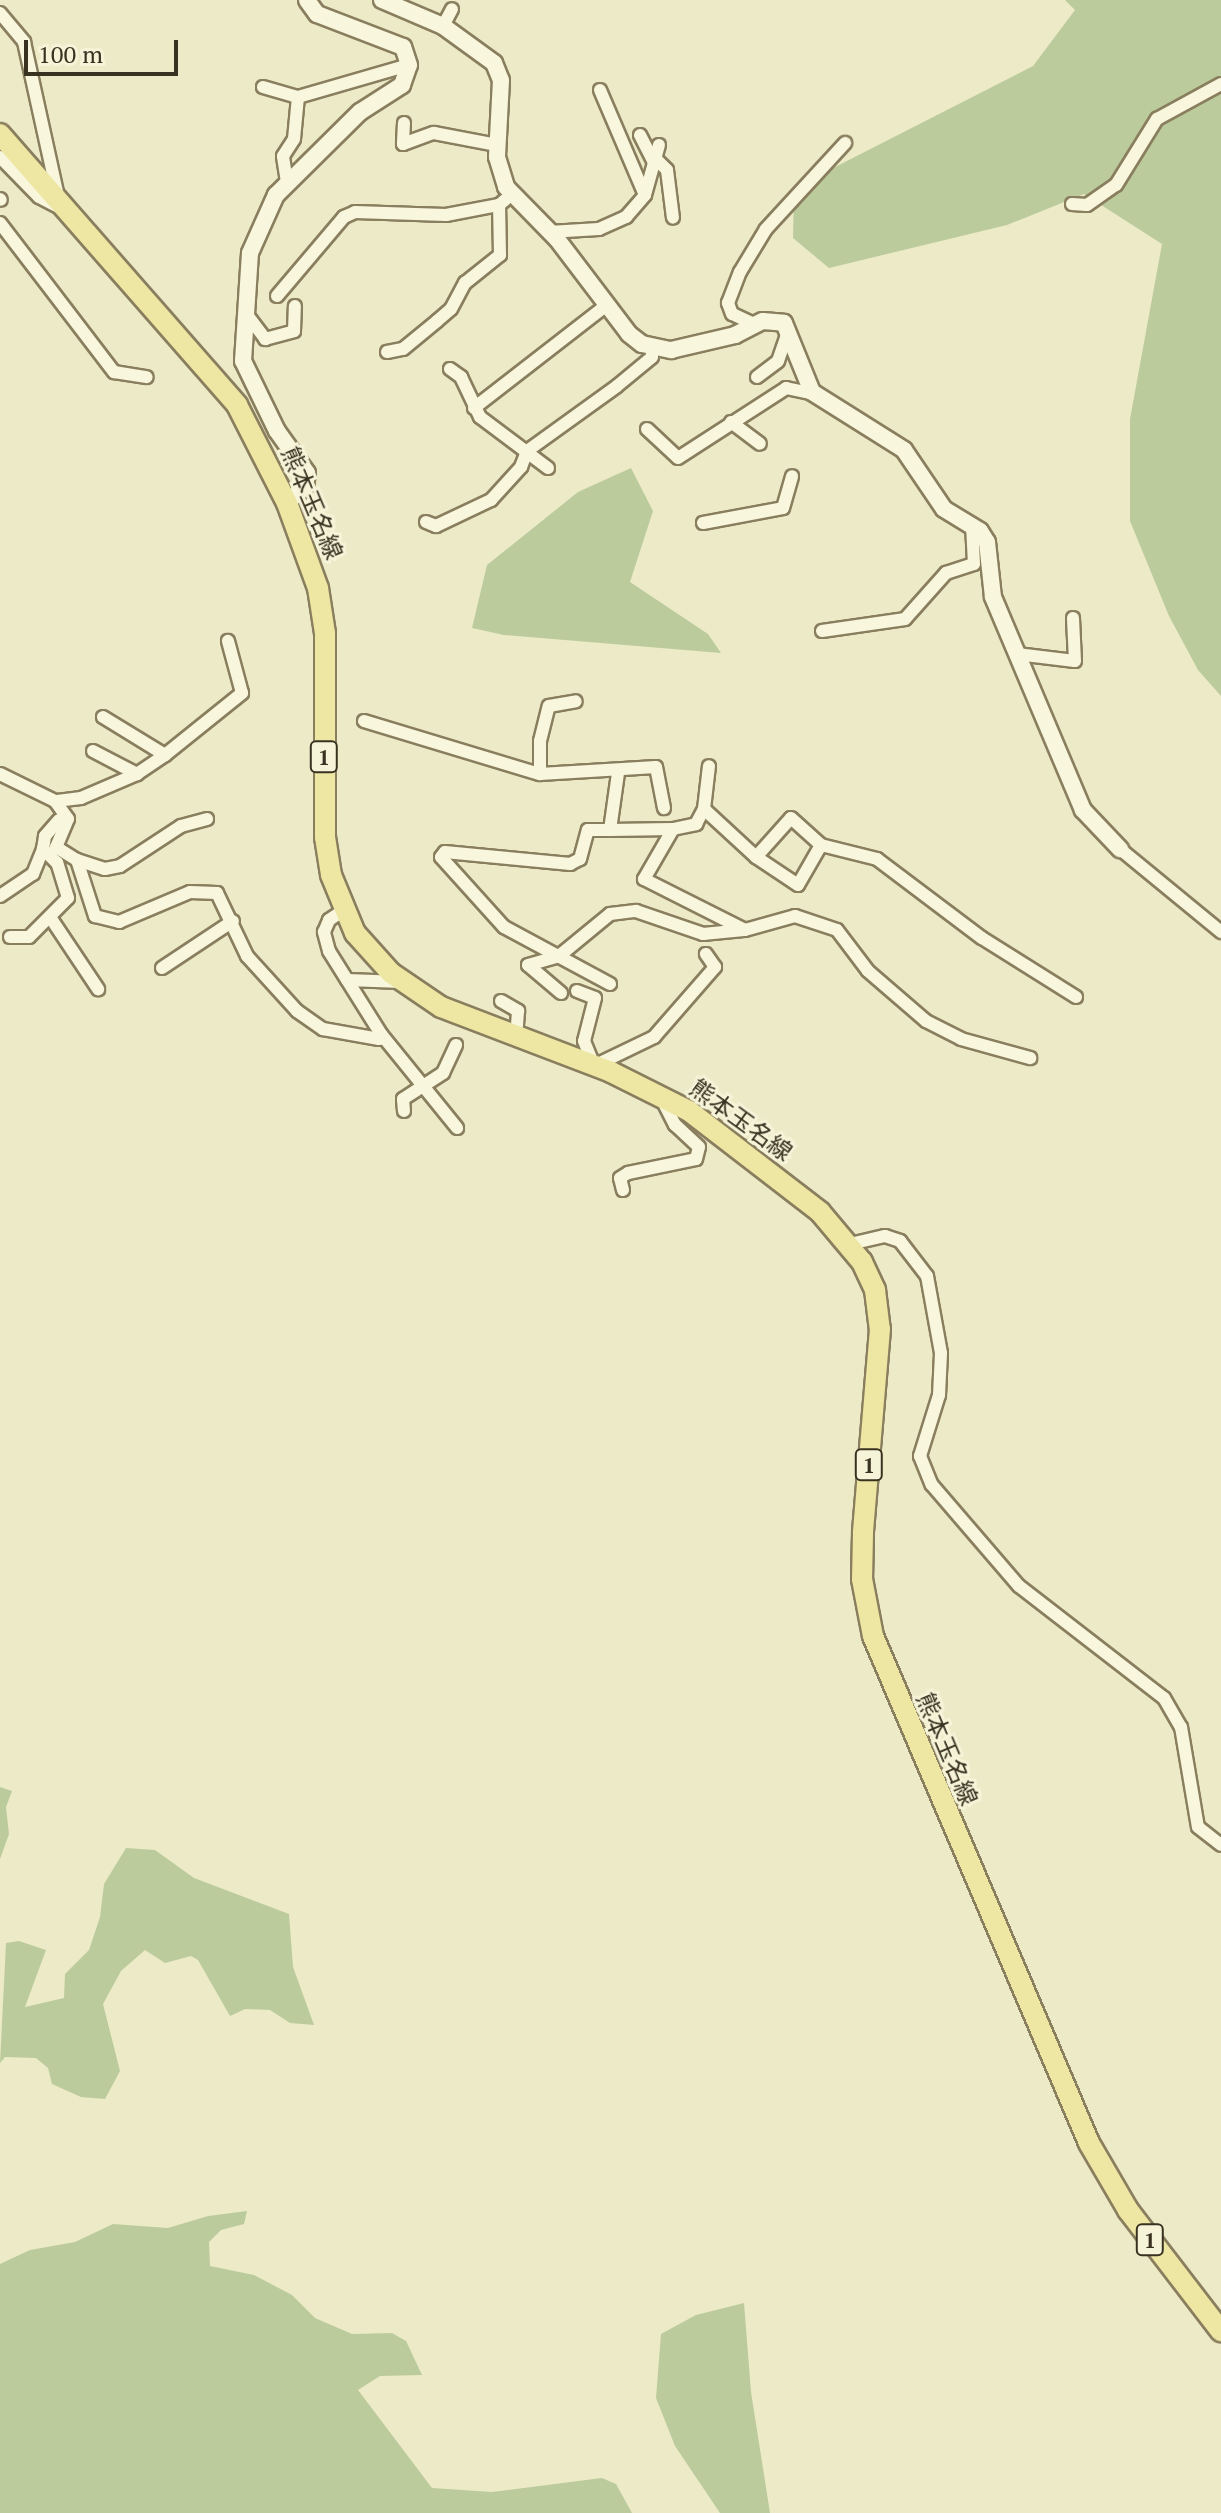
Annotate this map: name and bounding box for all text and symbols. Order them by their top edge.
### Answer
scale bar [28,24,182,74]
text: 100 m [38,38,103,70]
street label: 熊本玉名線 [275,442,349,564]
road number: 1 [308,739,340,775]
street label: 熊本玉名線 [684,1073,798,1167]
road number: 1 [853,1447,885,1483]
street label: 熊本玉名線 [910,1688,984,1810]
road number: 1 [1134,2222,1166,2258]

